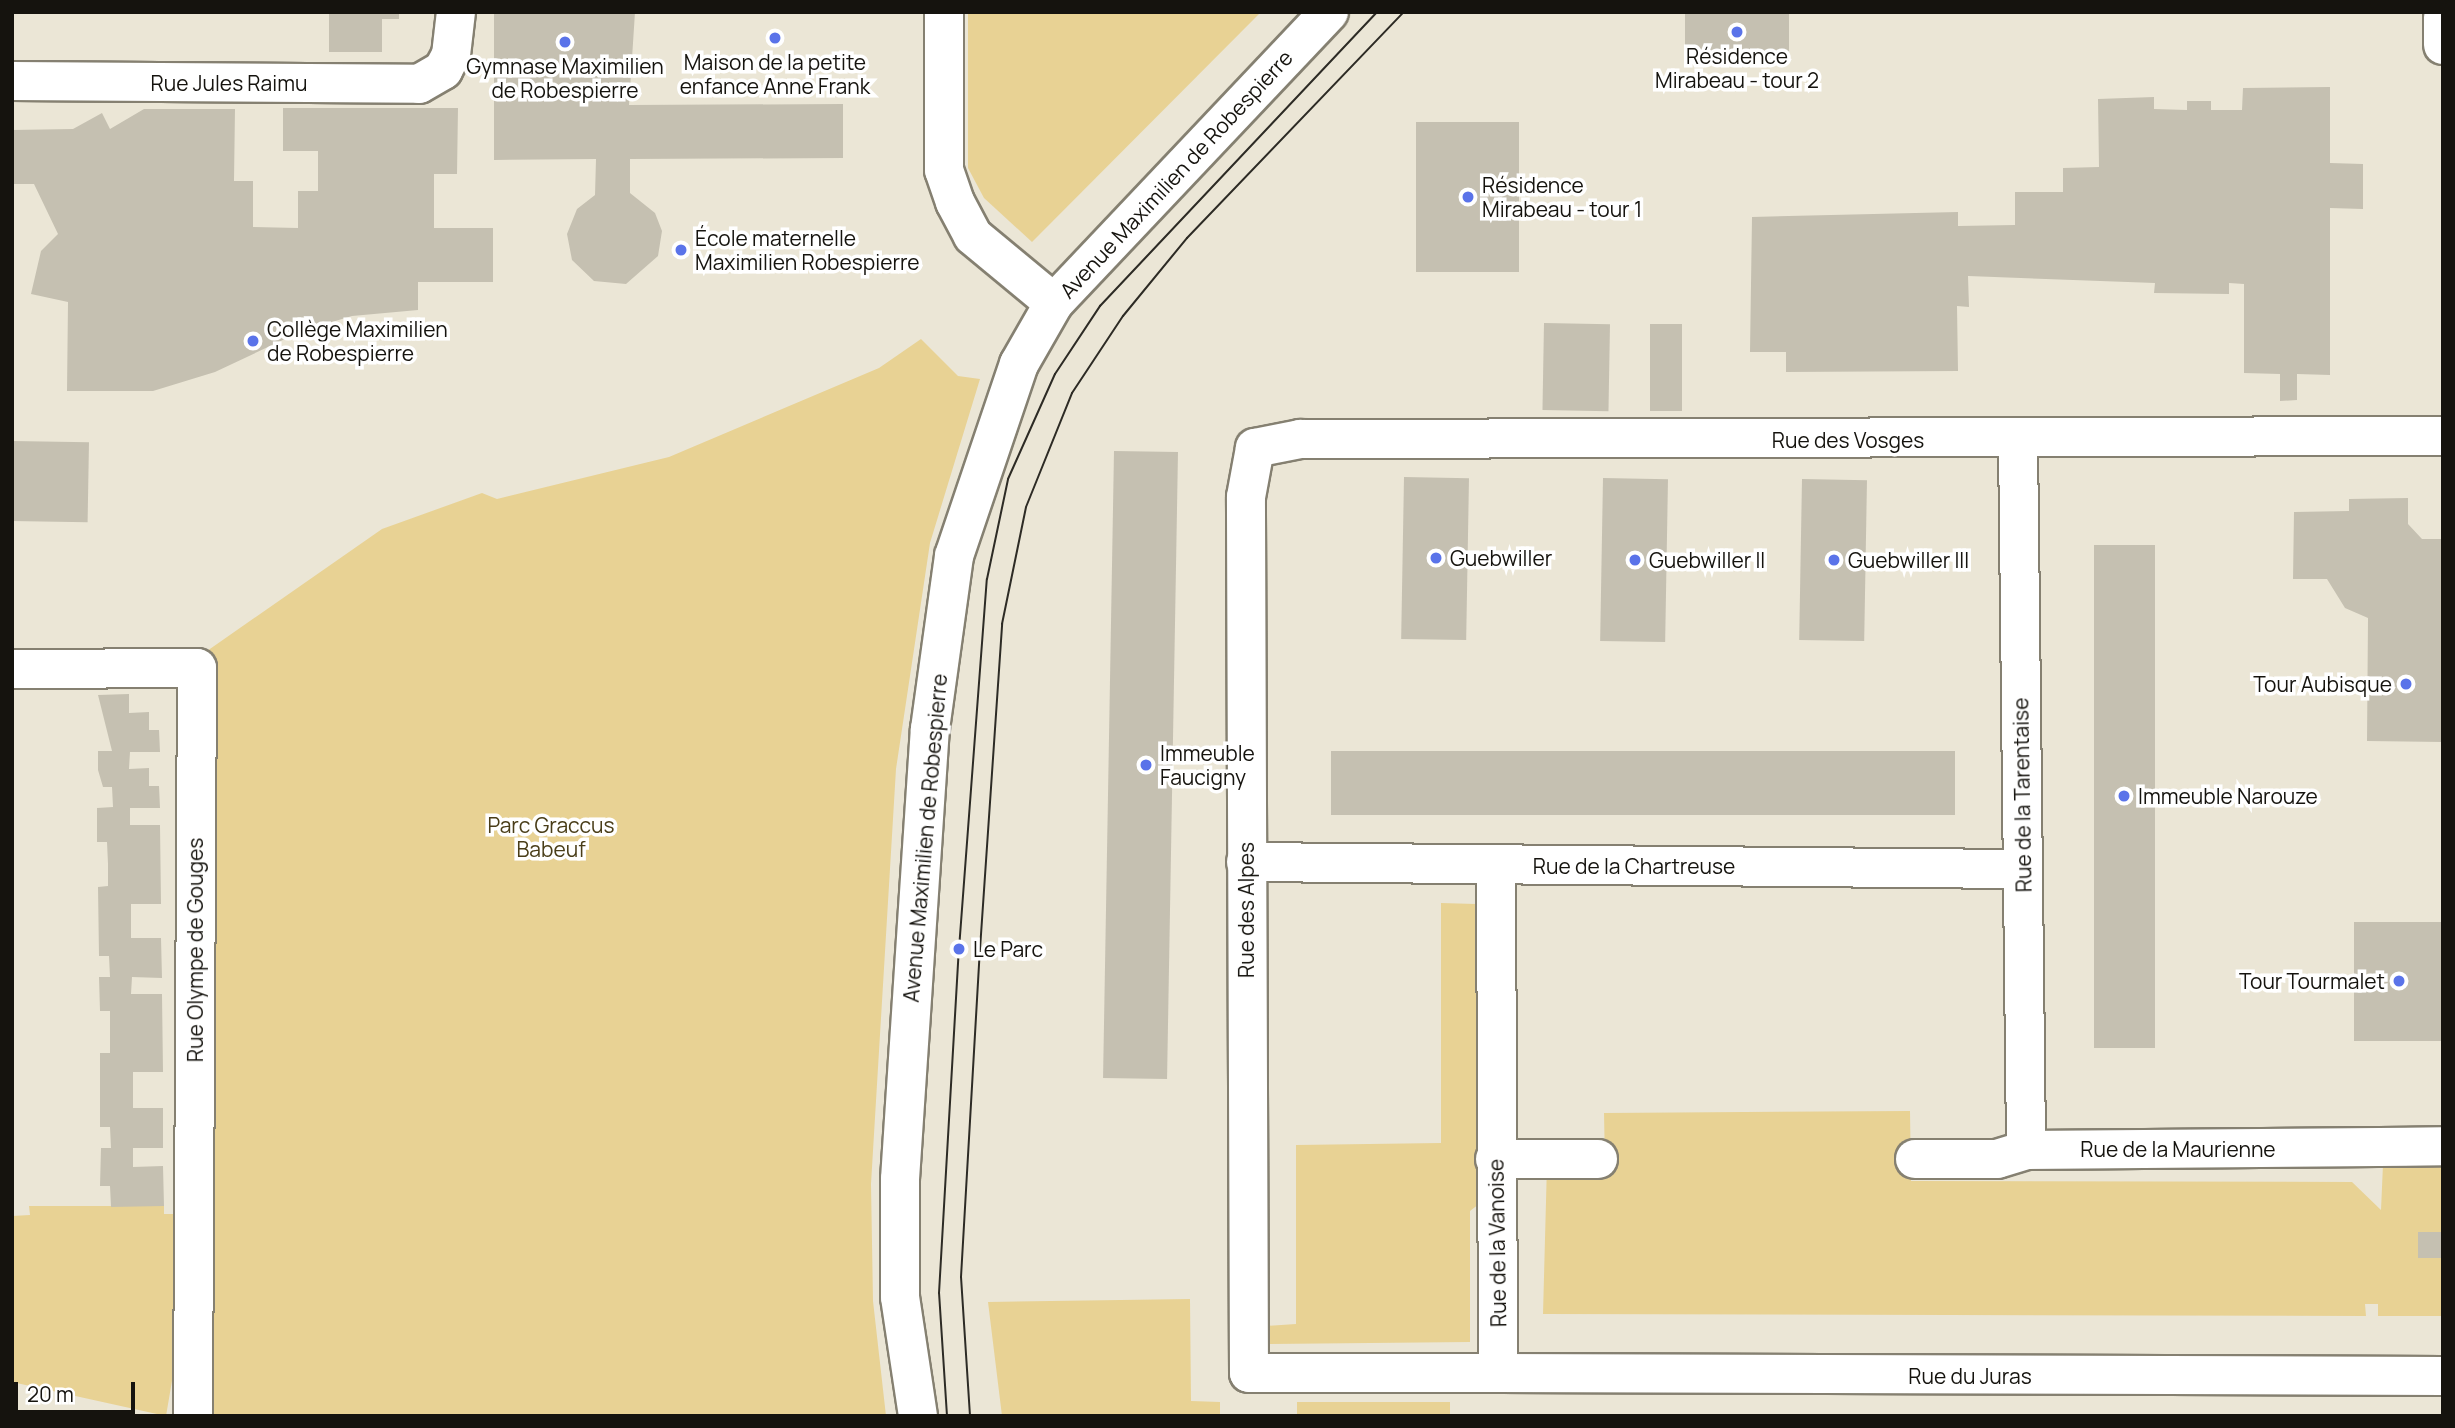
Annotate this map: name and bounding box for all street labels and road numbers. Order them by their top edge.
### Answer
street label: Avenue Maximilien de Robespierre [1054,45,1298,303]
street label: Rue Jules Raimu [151,70,307,96]
street label: Rue des Vosges [1772,427,1924,453]
street label: Avenue Maximilien de Robespierre [898,673,952,1003]
street label: Rue de la Tarentaise [2008,697,2036,893]
street label: Rue Olympe de Gouges [182,838,208,1062]
street label: Rue des Alpes [1233,842,1259,978]
street label: Rue de la Chartreuse [1533,853,1735,879]
street label: Rue de la Maurienne [2080,1136,2276,1162]
street label: Rue de la Vanoise [1483,1159,1511,1327]
street label: Rue du Juras [1908,1363,2032,1389]

